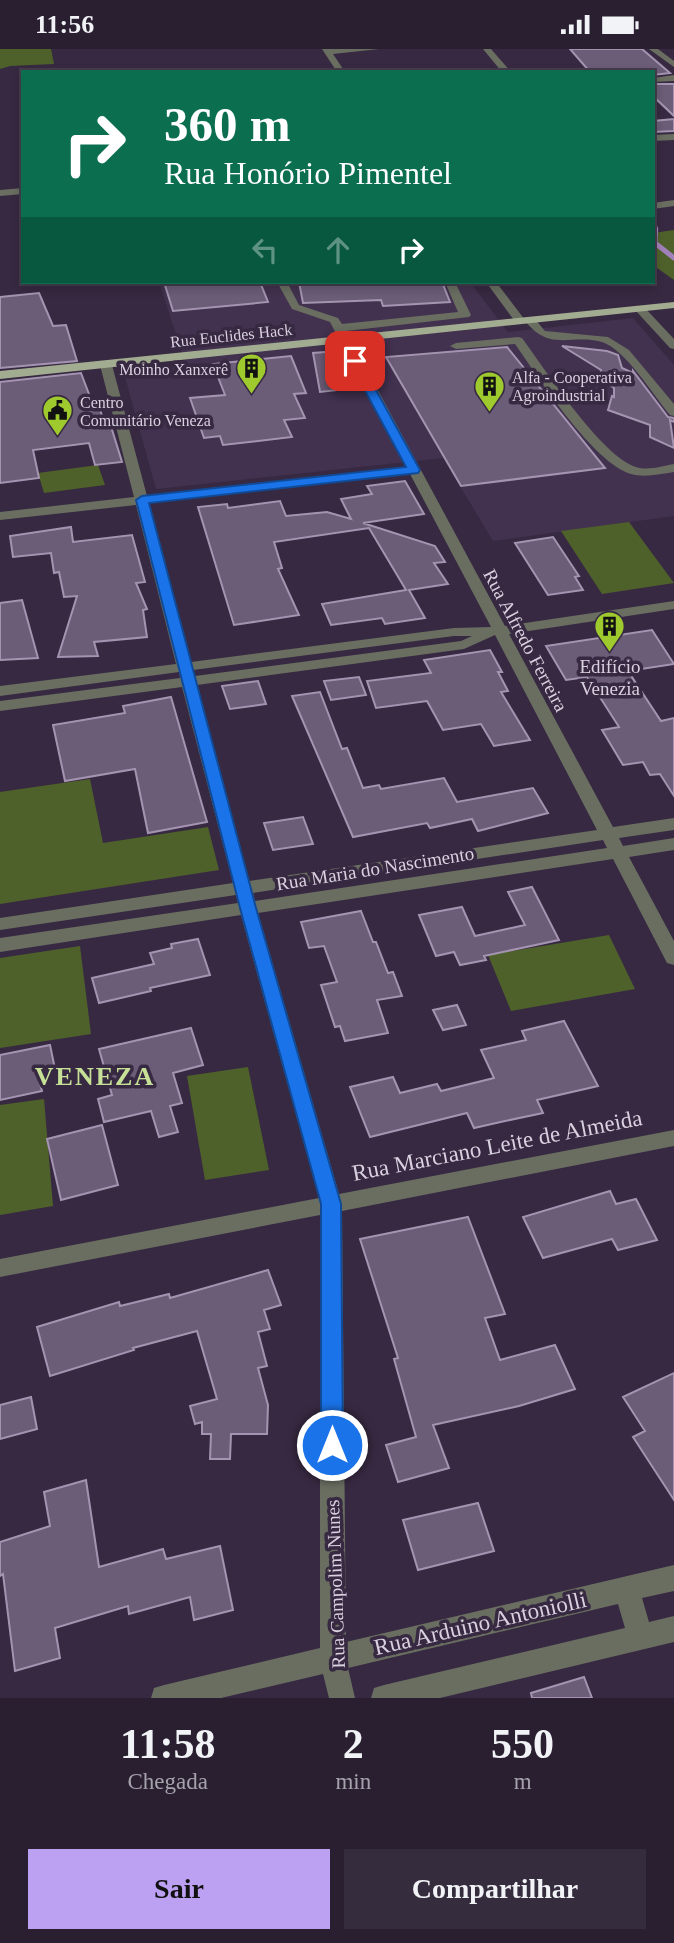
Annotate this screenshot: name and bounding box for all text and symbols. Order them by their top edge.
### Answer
text: 11:56 [35,10,94,39]
text: 360 m [164,97,291,152]
icon: right [49,98,140,189]
text: Rua Honório Pimentel [164,155,452,191]
icon: left [246,231,284,269]
icon: ahead [319,231,357,269]
icon: right [392,231,430,269]
street label: Rua Euclides Hack [169,321,293,350]
pin [325,331,385,391]
icon: arrive [336,342,374,380]
building icon: Moinho Xanxerê [234,352,268,396]
place label: Moinho Xanxerê [119,361,228,378]
building icon: Alfa - Cooperativa Agroindustrial [472,369,506,413]
place label: Alfa - Cooperativa Agroindustrial [512,369,632,405]
public building icon: Centro Comunitário Veneza [40,394,74,438]
place label: Centro Comunitário Veneza [80,394,211,429]
street label: Rua Alfredo Ferreira [479,565,572,716]
building icon: Edifício Venezia [593,610,627,654]
place label: Edifício Venezia [579,656,641,699]
street label: Rua Maria do Nascimento [275,842,475,895]
district label: VENEZA [35,1062,155,1091]
street label: Rua Marciano Leite de Almeida [350,1105,644,1186]
position arrow [295,1408,369,1482]
street label: Rua Campolim Nunes [322,1499,349,1669]
street label: Rua Arduino Antoniolli [371,1587,589,1660]
text: 11:58 [120,1721,216,1767]
text: 2 [343,1721,364,1767]
text: 550 [491,1721,554,1767]
text: Chegada [127,1769,208,1794]
text: min [335,1769,371,1794]
text: m [514,1769,532,1794]
button: Sair [28,1849,330,1929]
button: Compartilhar [344,1849,646,1929]

